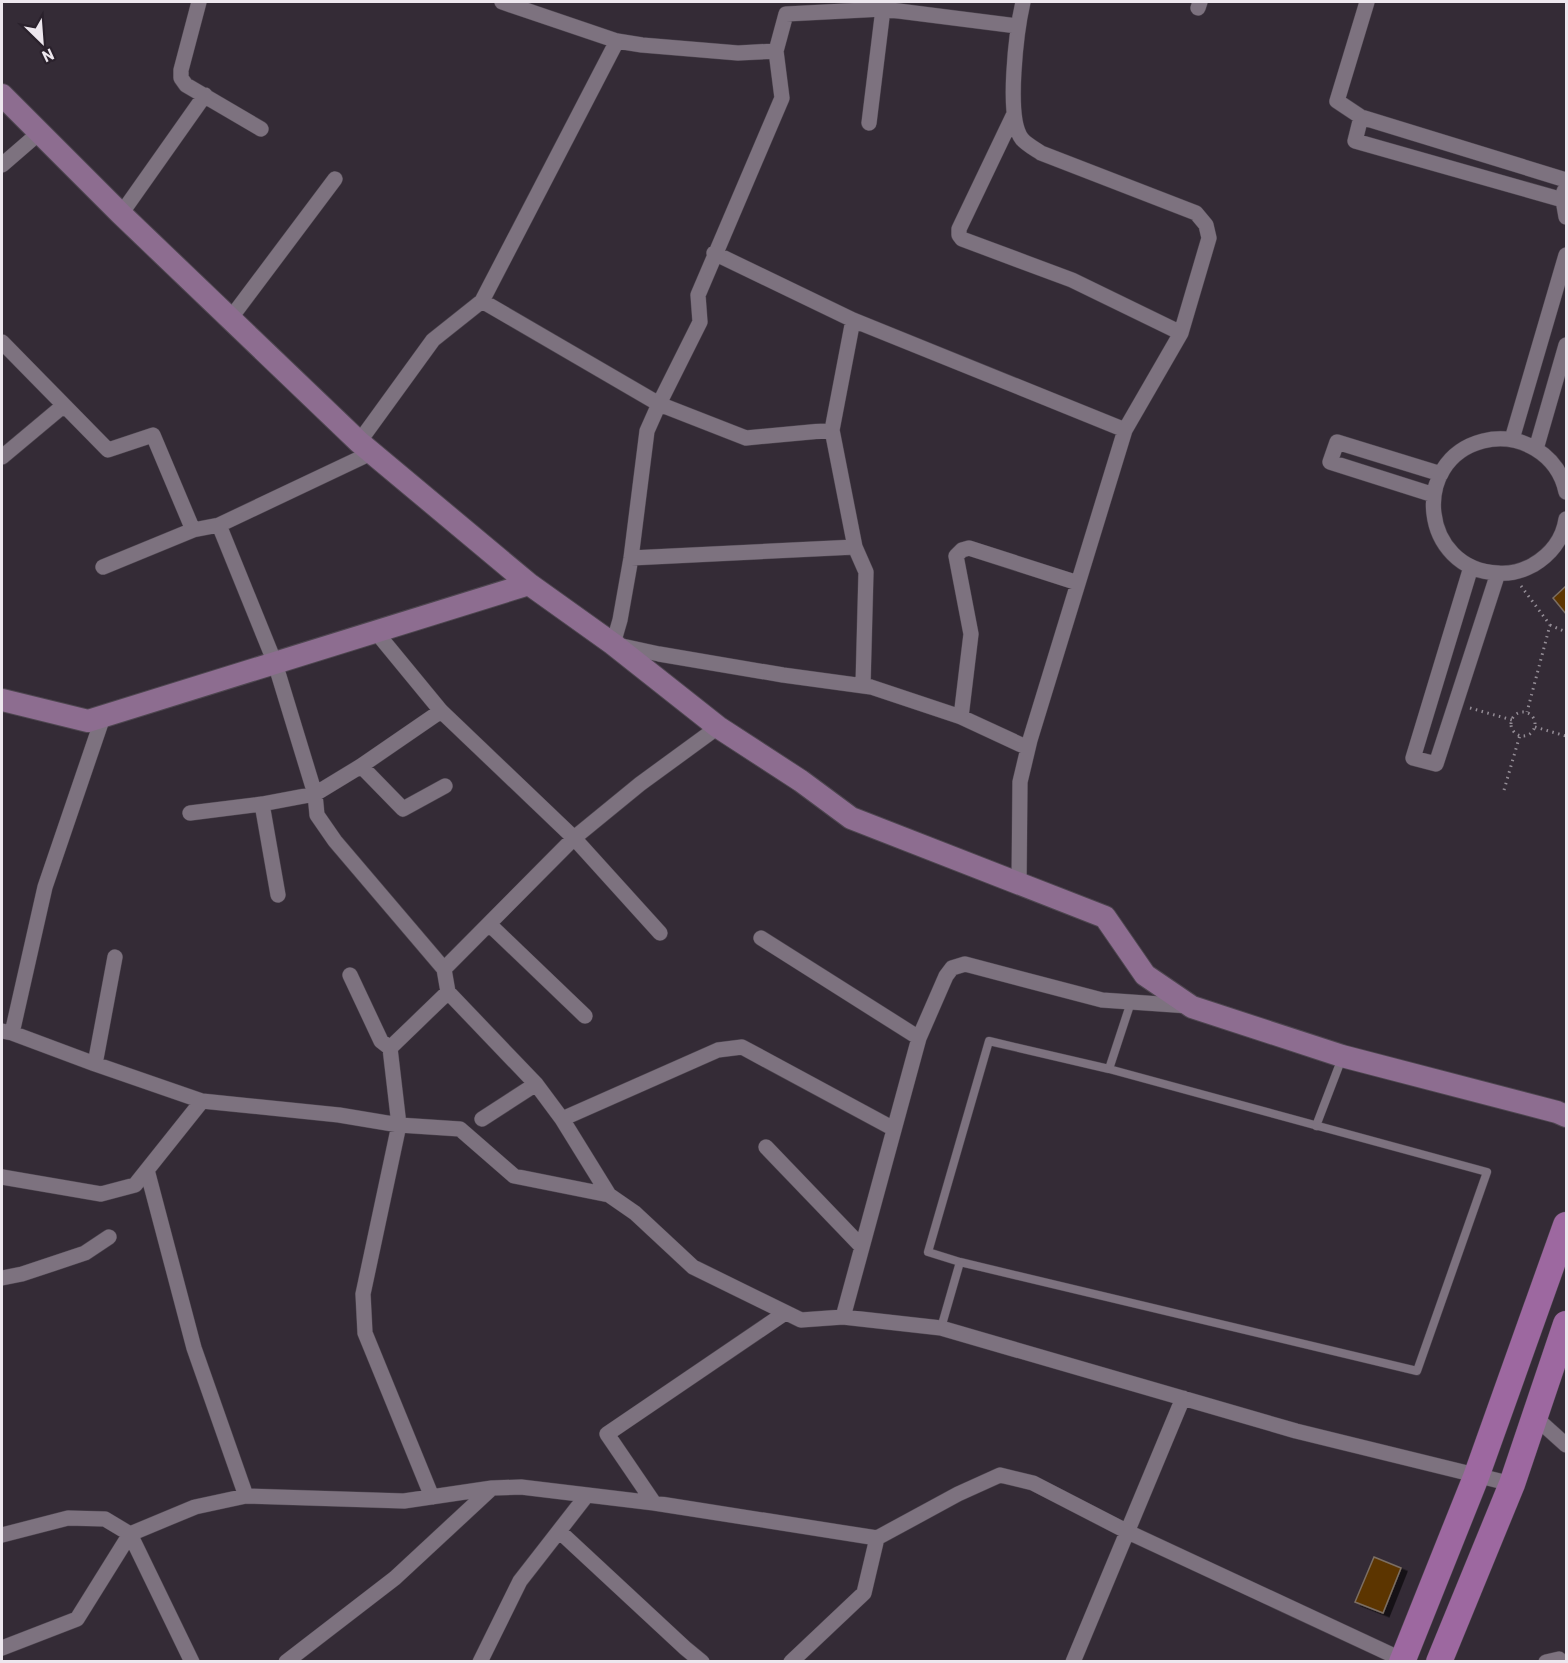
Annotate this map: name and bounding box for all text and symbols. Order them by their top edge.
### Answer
north arrow [12,12,72,72]
text: N [40,45,57,67]

